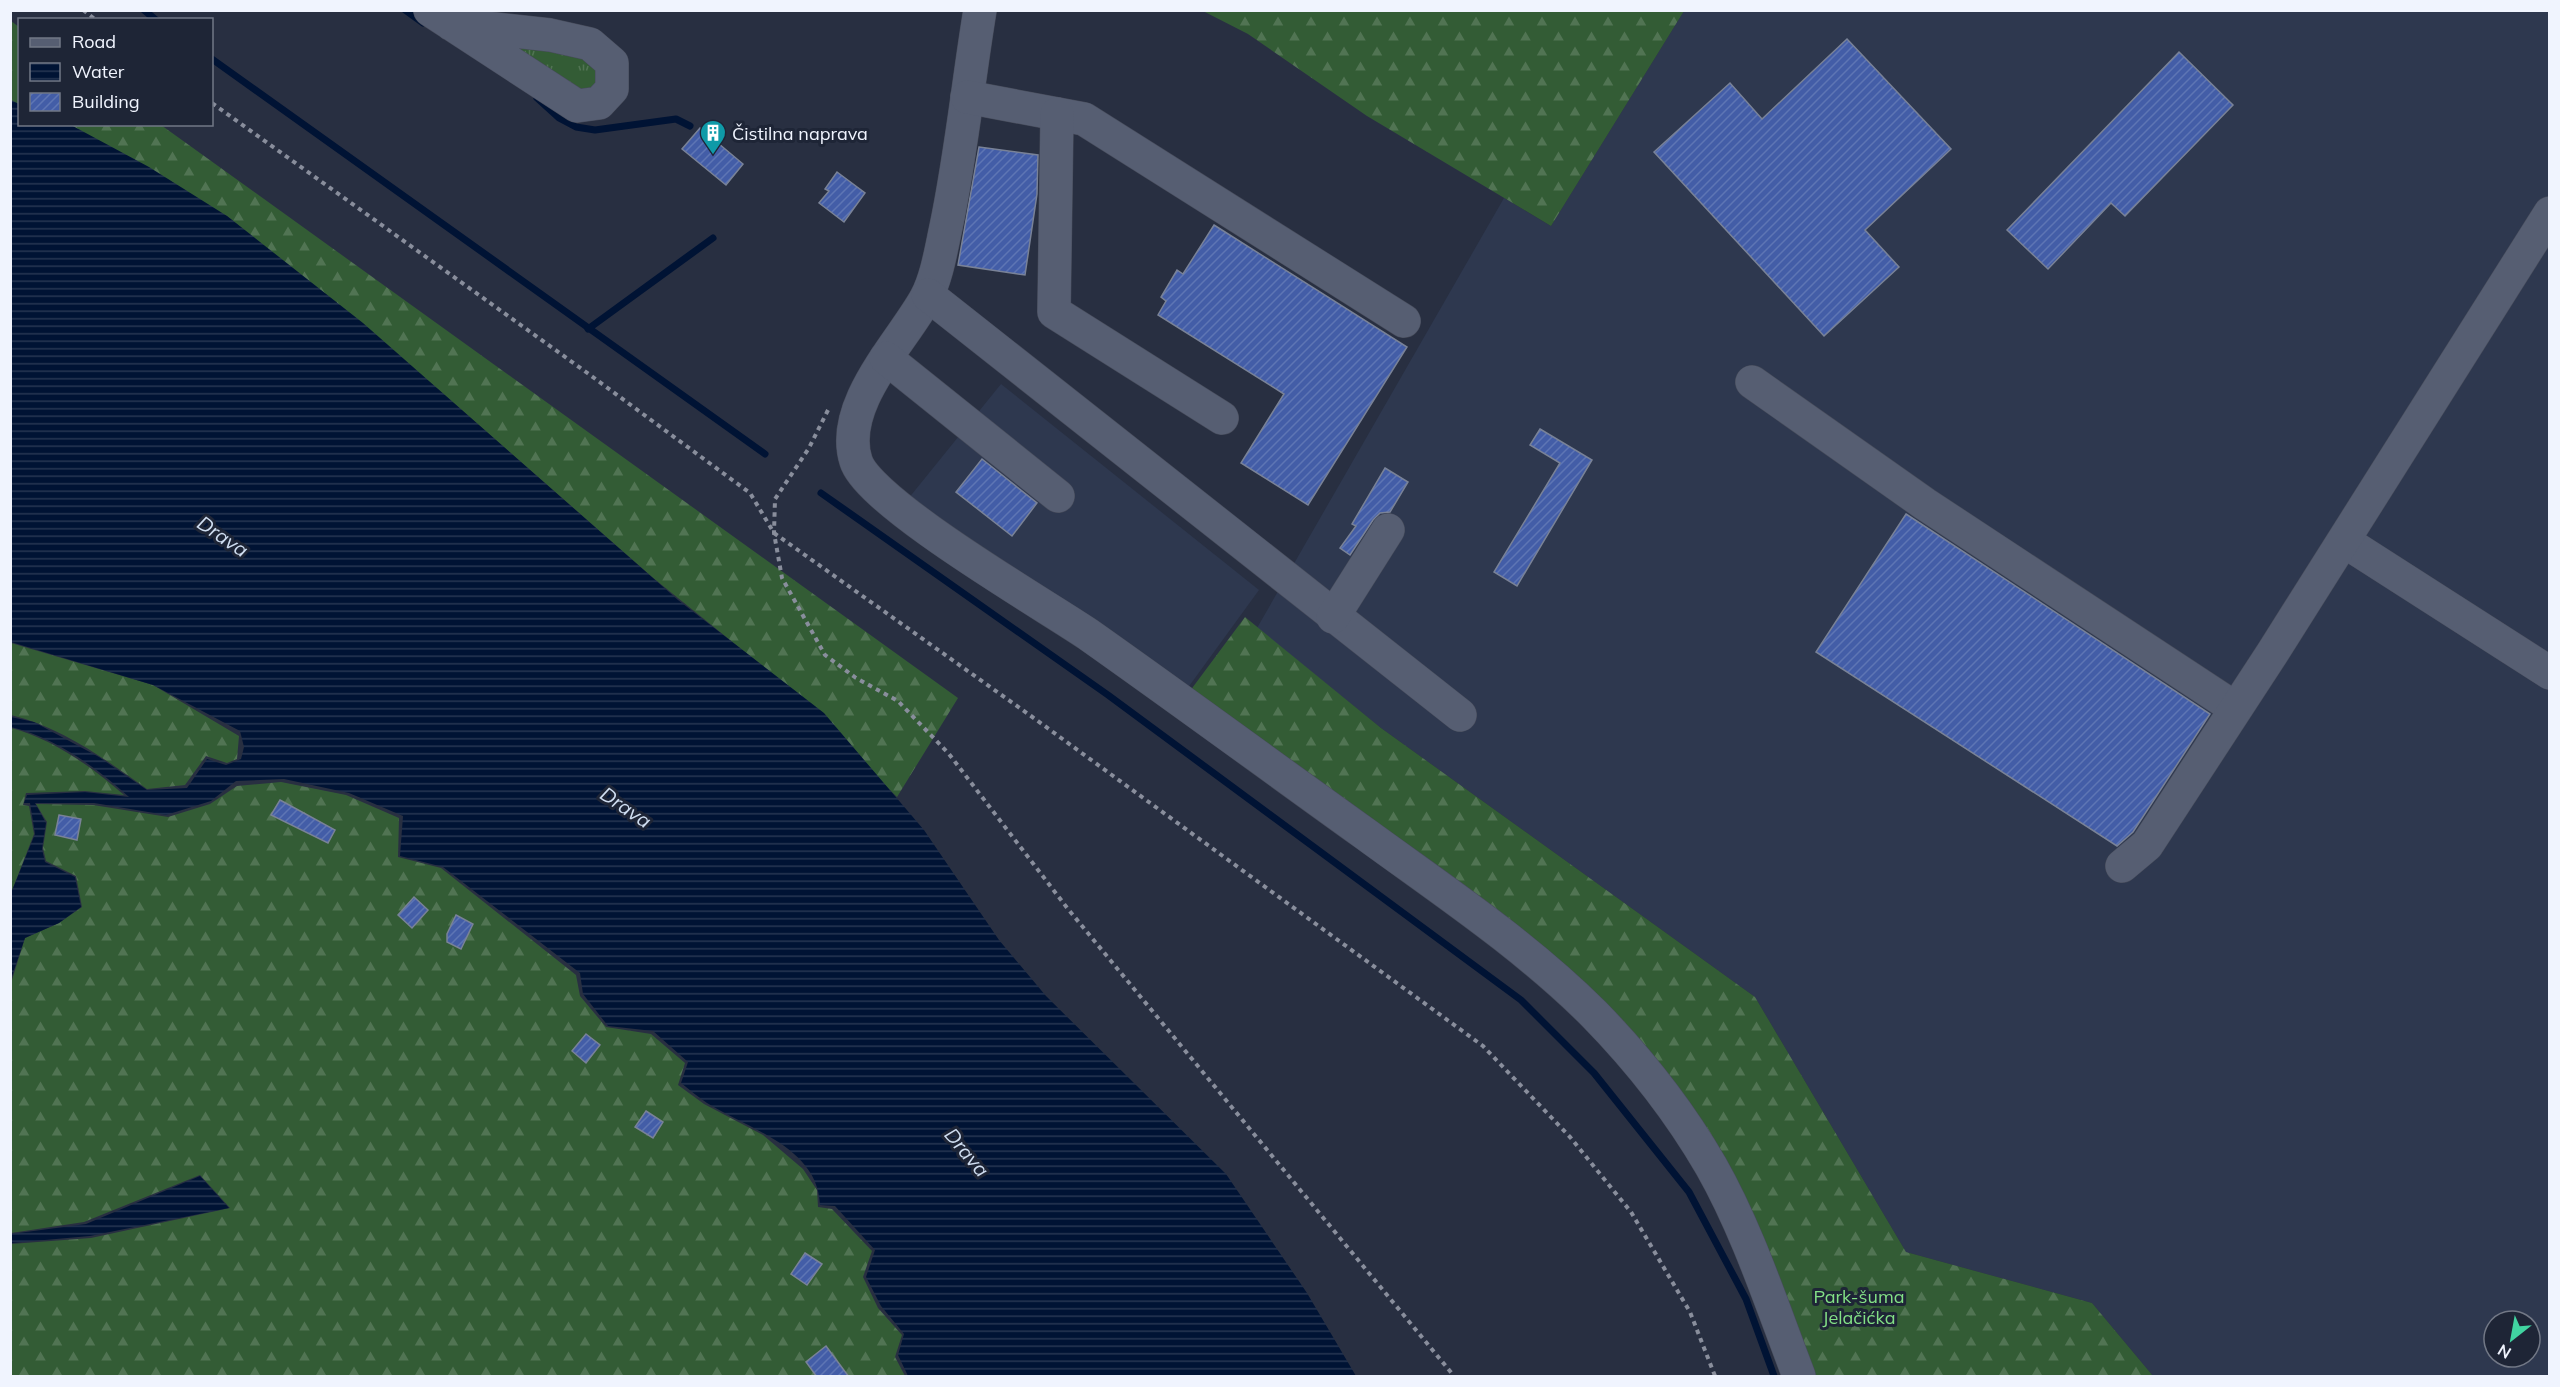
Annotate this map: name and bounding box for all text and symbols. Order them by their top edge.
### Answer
legend [18,18,213,126]
text: Road [72,30,116,53]
text: Water [72,60,125,83]
text: Building [72,90,140,113]
building icon: Čistilna naprava [698,118,728,156]
place label: Čistilna naprava [732,122,868,145]
water label: Drava [193,510,253,562]
water label: Drava [596,781,656,833]
water label: Drava [939,1122,995,1182]
park label: Park-šuma Jelačićka [1813,1285,1905,1329]
north arrow [2482,1309,2542,1369]
text: N [2494,1340,2515,1364]

